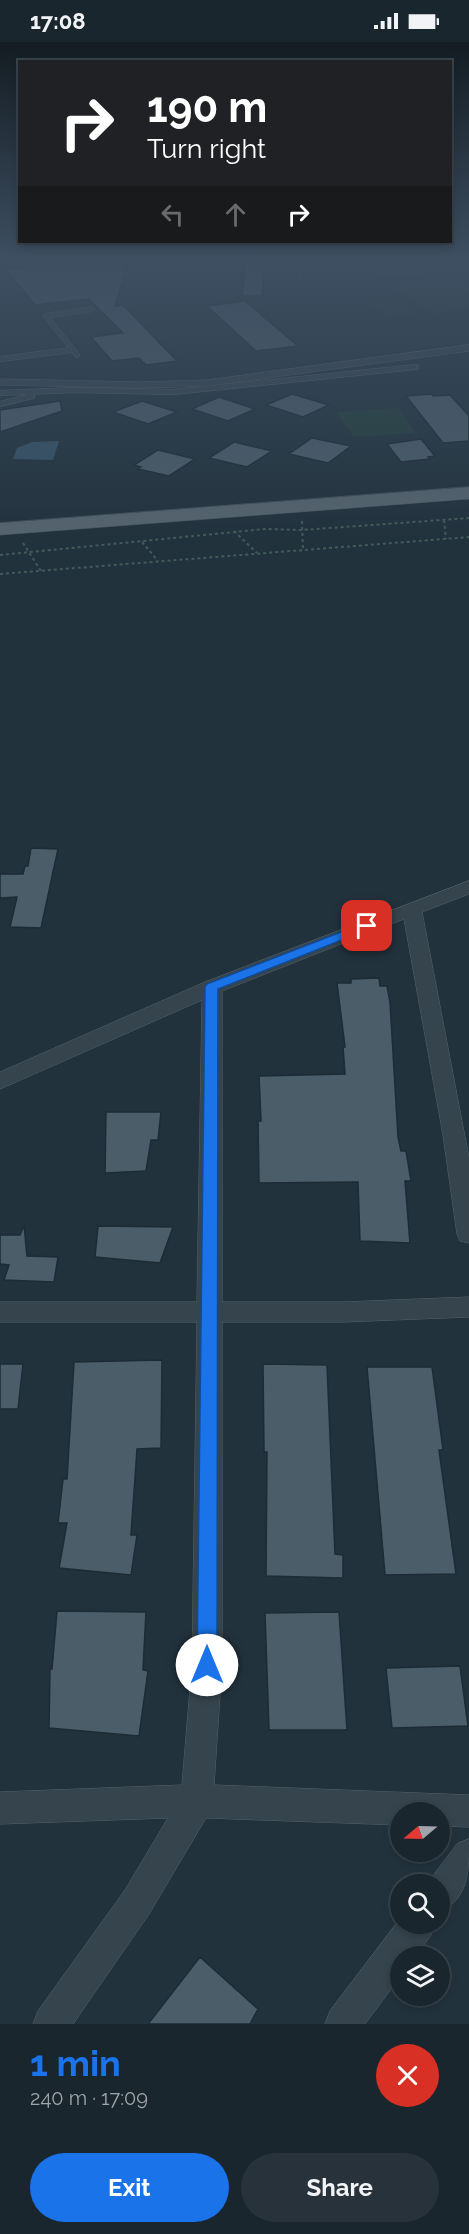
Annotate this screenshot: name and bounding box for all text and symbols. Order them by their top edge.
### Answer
text: 17:08 [30,8,85,34]
text: 190 m [147,83,267,132]
icon: right [48,84,126,162]
text: Turn right [147,133,266,164]
icon: left [156,198,189,231]
icon: ahead [219,198,252,231]
icon: right [282,198,315,231]
pin [341,900,392,951]
icon: arrive [350,909,383,942]
position arrow [175,1633,239,1697]
north arrow [390,1802,450,1862]
map controls [390,1802,450,2006]
button: search [390,1874,450,1934]
button: layers [390,1946,450,2006]
text: 1 min [30,2042,121,2084]
button: close [376,2044,439,2107]
text: 240 m · 17:09 [30,2086,148,2110]
button: Exit [30,2153,229,2222]
button: Share [241,2153,439,2222]

